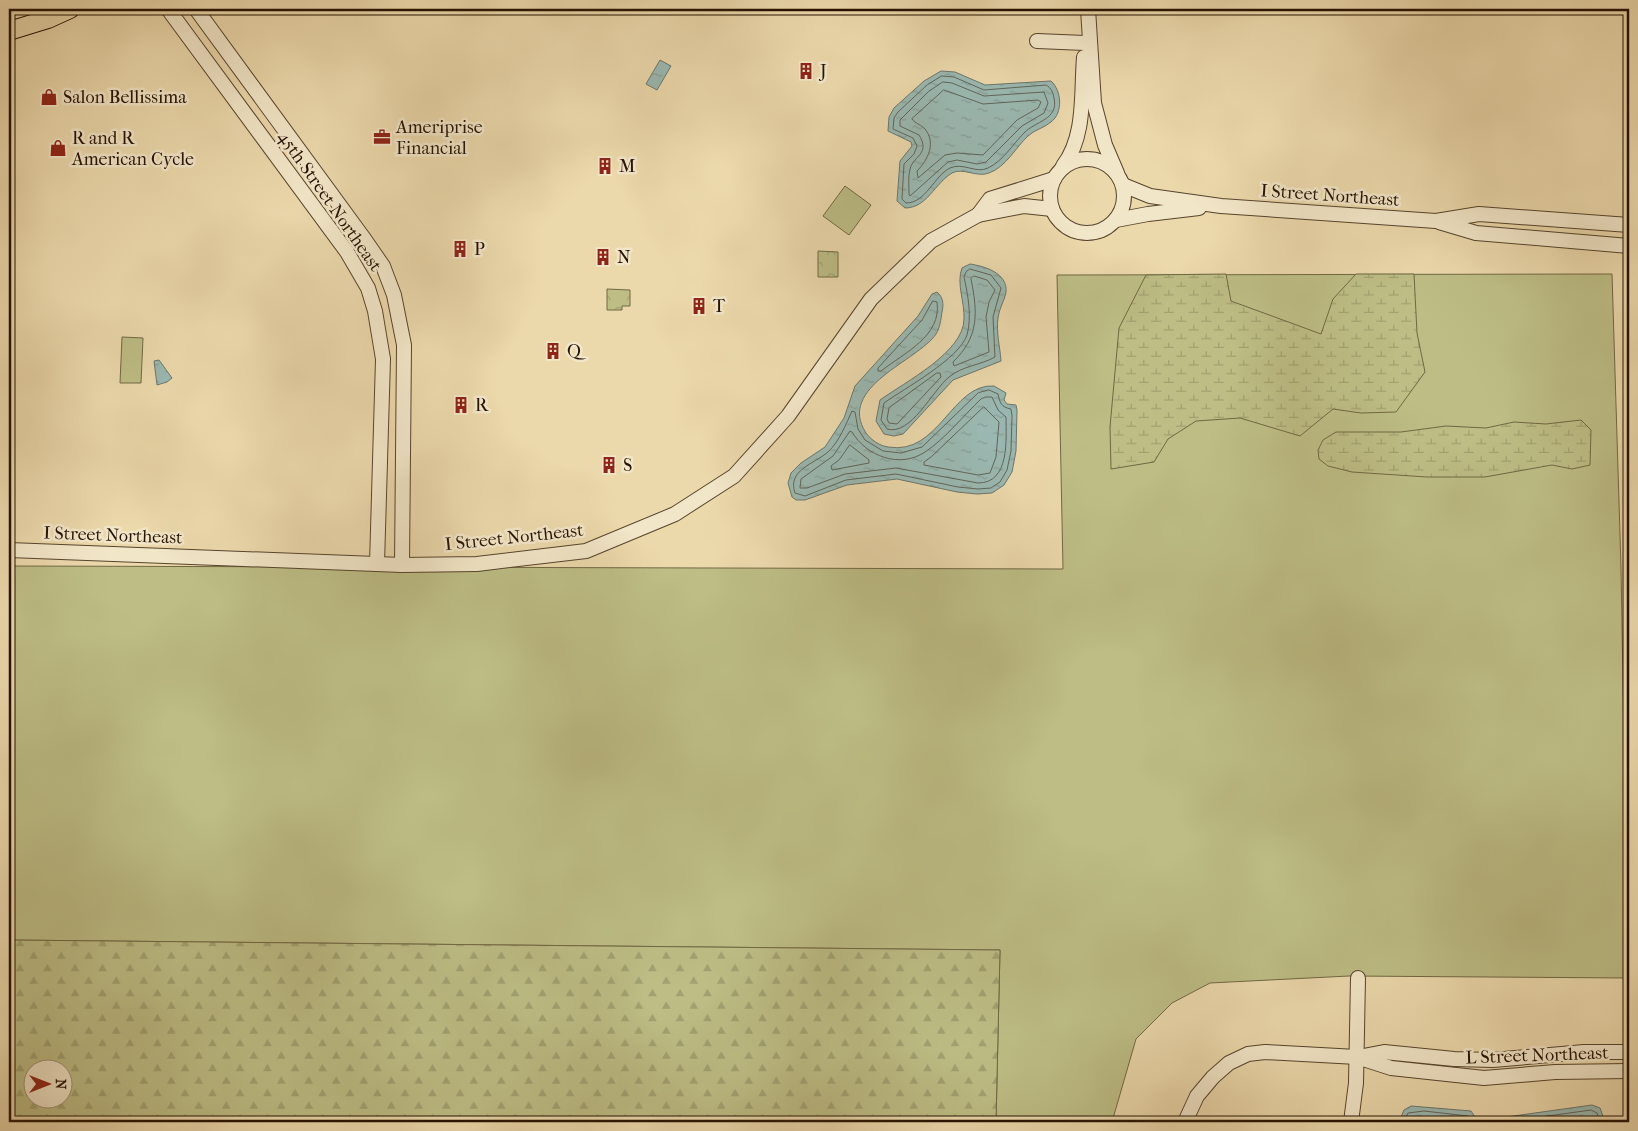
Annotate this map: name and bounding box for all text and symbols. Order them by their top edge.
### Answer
building icon: J [796,61,816,81]
place label: J [818,61,827,82]
shop icon: Salon Bellissima [39,87,59,107]
place label: Salon Bellissima [63,87,187,108]
place label: Ameriprise Financial [395,117,483,159]
street label: 45th Street Northeast [273,127,386,276]
office icon: Ameriprise Financial [372,127,392,147]
place label: R and R American Cycle [71,128,194,170]
shop icon: R and R American Cycle [48,138,68,158]
building icon: M [595,156,615,176]
place label: M [619,156,635,177]
street label: I Street Northeast [1260,180,1401,211]
building icon: P [450,239,470,259]
place label: P [474,239,485,260]
building icon: N [593,247,613,267]
place label: N [617,247,631,268]
building icon: T [689,296,709,316]
place label: T [713,296,726,317]
building icon: Q [543,341,563,361]
place label: Q [567,341,587,362]
building icon: R [451,395,471,415]
place label: R [475,395,489,416]
building icon: S [599,455,619,475]
place label: S [623,455,632,476]
street label: I Street Northeast [444,520,585,555]
street label: I Street Northeast [43,523,183,548]
street label: L Street Northeast [1465,1042,1609,1068]
north arrow [22,1058,72,1108]
text: N [52,1079,69,1090]

